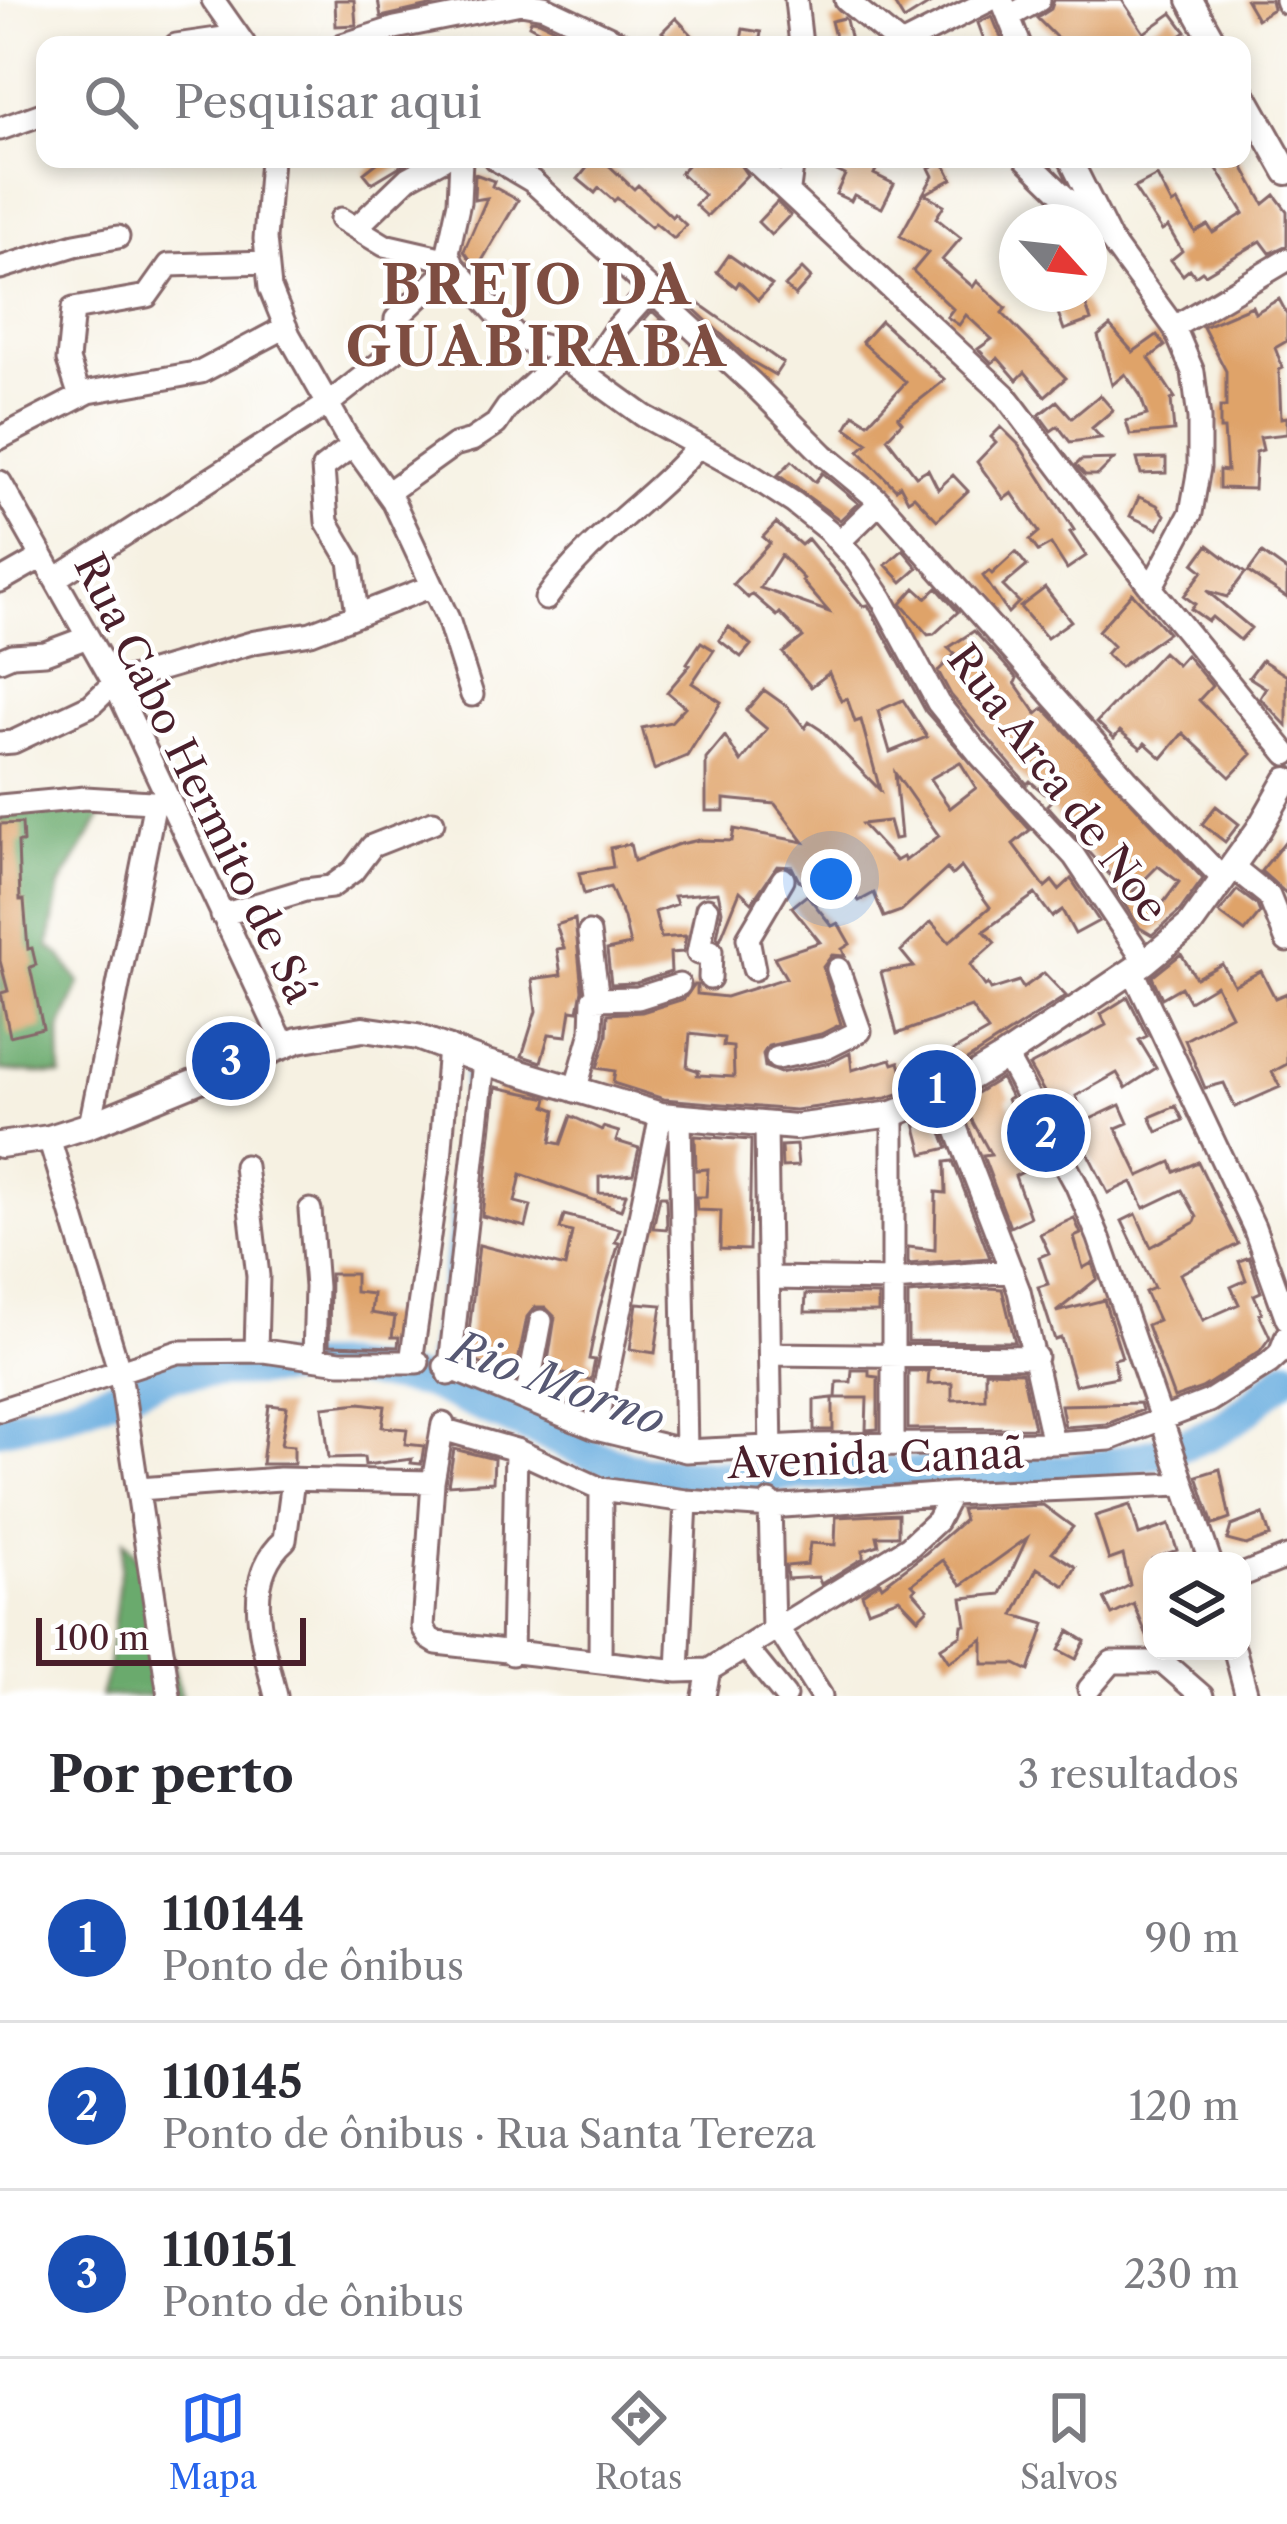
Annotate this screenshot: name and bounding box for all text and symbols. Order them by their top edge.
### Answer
search box [36,36,1251,168]
icon: search [78,69,144,135]
text: Pesquisar aqui [174,74,482,130]
north arrow [999,204,1107,312]
district label: BREJO DA GUABIRABA [346,252,728,380]
street label: Rua Cabo Hermito de Sá [63,545,327,1012]
street label: Rua Arca de Noe [937,634,1179,932]
your location [801,849,861,909]
pin: 3 [192,1016,270,1106]
pin: 1 [898,1044,976,1134]
pin: 2 [1007,1088,1085,1178]
water label: Rio Morno [440,1317,673,1448]
street label: Avenida Canaã [726,1427,1026,1489]
map controls [1143,1552,1251,1660]
button: layers [1143,1552,1251,1660]
scale bar [36,1612,306,1665]
text: 100 m [54,1618,149,1659]
text: Por perto [48,1743,294,1805]
text: 3 resultados [1018,1750,1239,1798]
text: 110144 [162,1886,304,1942]
text: 1 [78,1914,96,1962]
text: 90 m [1145,1914,1239,1962]
text: Ponto de ônibus [162,1942,464,1990]
text: 110145 [162,2054,303,2110]
text: 2 [75,2082,99,2130]
text: 120 m [1129,2082,1239,2130]
text: Ponto de ônibus · Rua Santa Tereza [162,2110,816,2158]
text: 110151 [162,2222,296,2278]
text: 3 [76,2250,98,2298]
text: 230 m [1124,2250,1239,2298]
text: Ponto de ônibus [162,2278,464,2326]
tab: Mapa [169,2385,257,2498]
tab: Rotas [595,2385,682,2498]
tab: Salvos [1020,2385,1118,2498]

